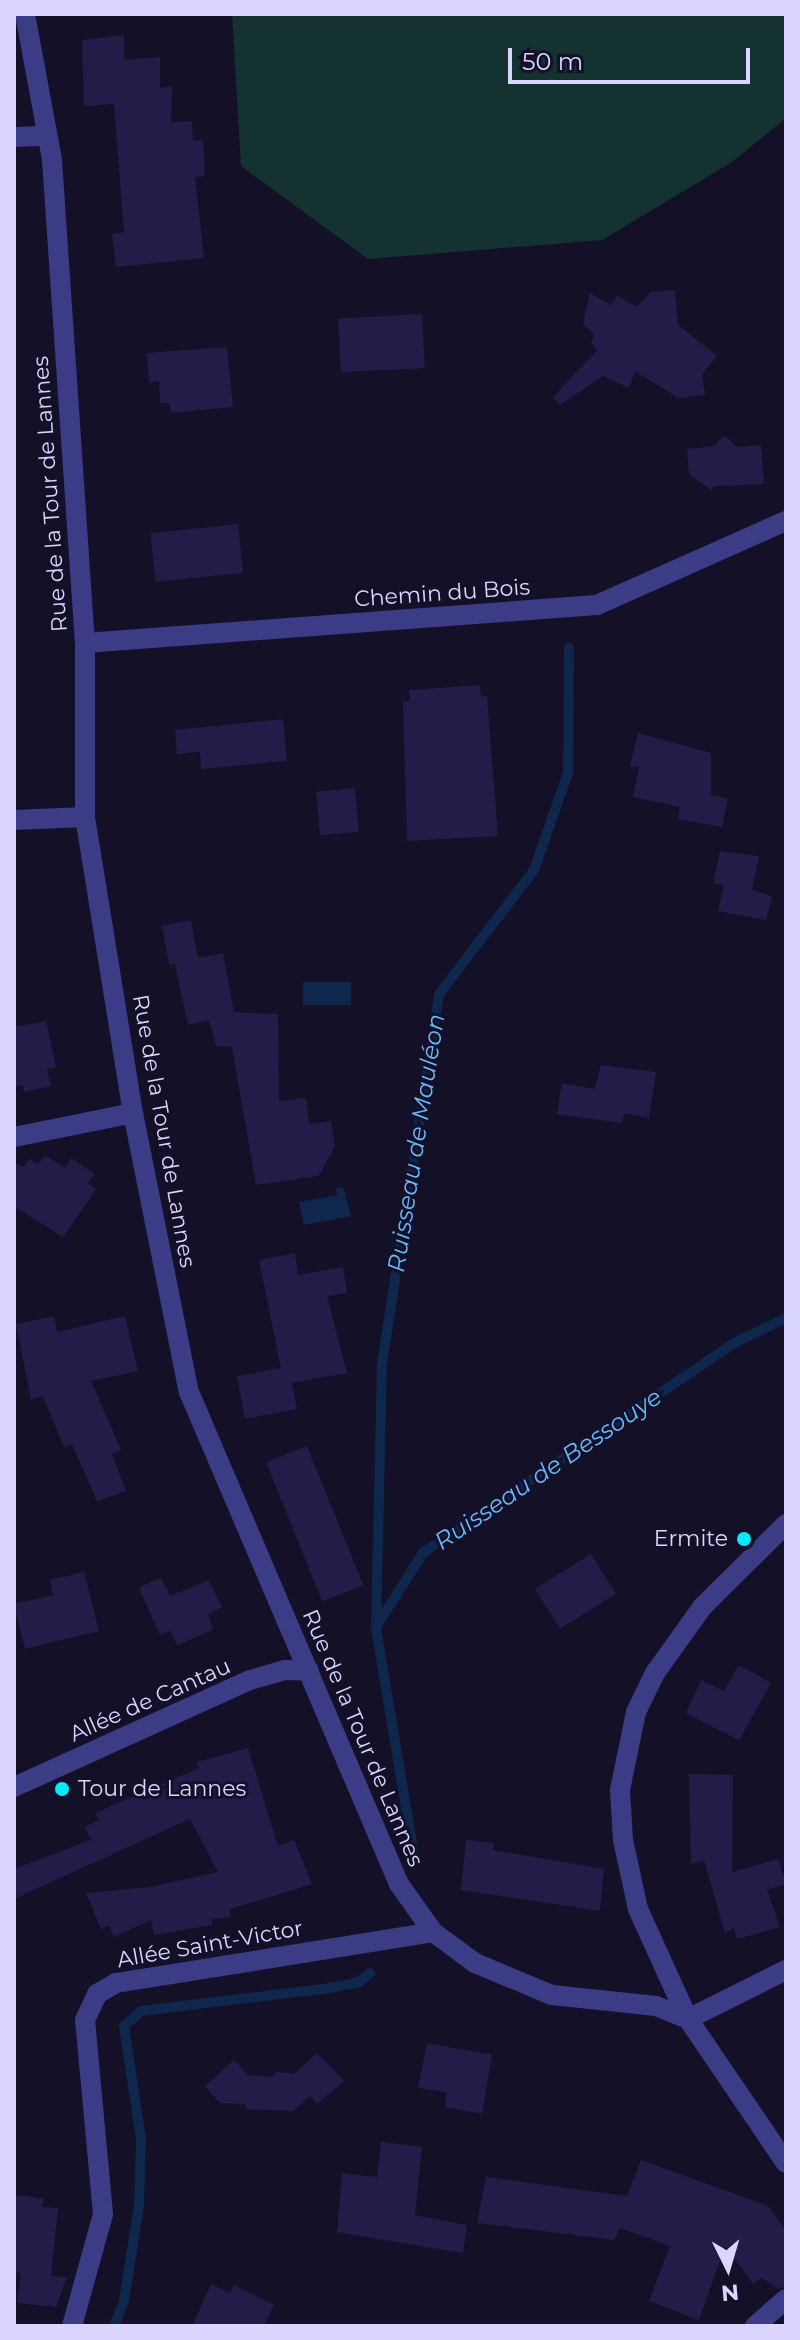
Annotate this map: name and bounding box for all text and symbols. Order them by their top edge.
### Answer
scale bar [512,32,754,82]
text: 50 m [522,47,583,76]
street label: Rue de la Tour de Lannes [27,355,73,633]
street label: Chemin du Bois [353,574,531,612]
street label: Rue de la Tour de Lannes [127,992,201,1270]
water label: Ruisseau de Mauléon [381,1012,451,1274]
water label: Ruisseau de Bessouye [429,1382,667,1556]
place label: Ermite [654,1526,728,1552]
marker: Ermite [735,1530,753,1548]
street label: Rue de la Tour de Lannes [297,1606,429,1870]
street label: Allée de Cantau [65,1653,235,1747]
place label: Tour de Lannes [78,1776,246,1802]
marker: Tour de Lannes [53,1780,71,1798]
street label: Allée Saint-Victor [115,1915,305,1973]
north arrow [688,2228,768,2308]
text: N [720,2278,740,2307]

